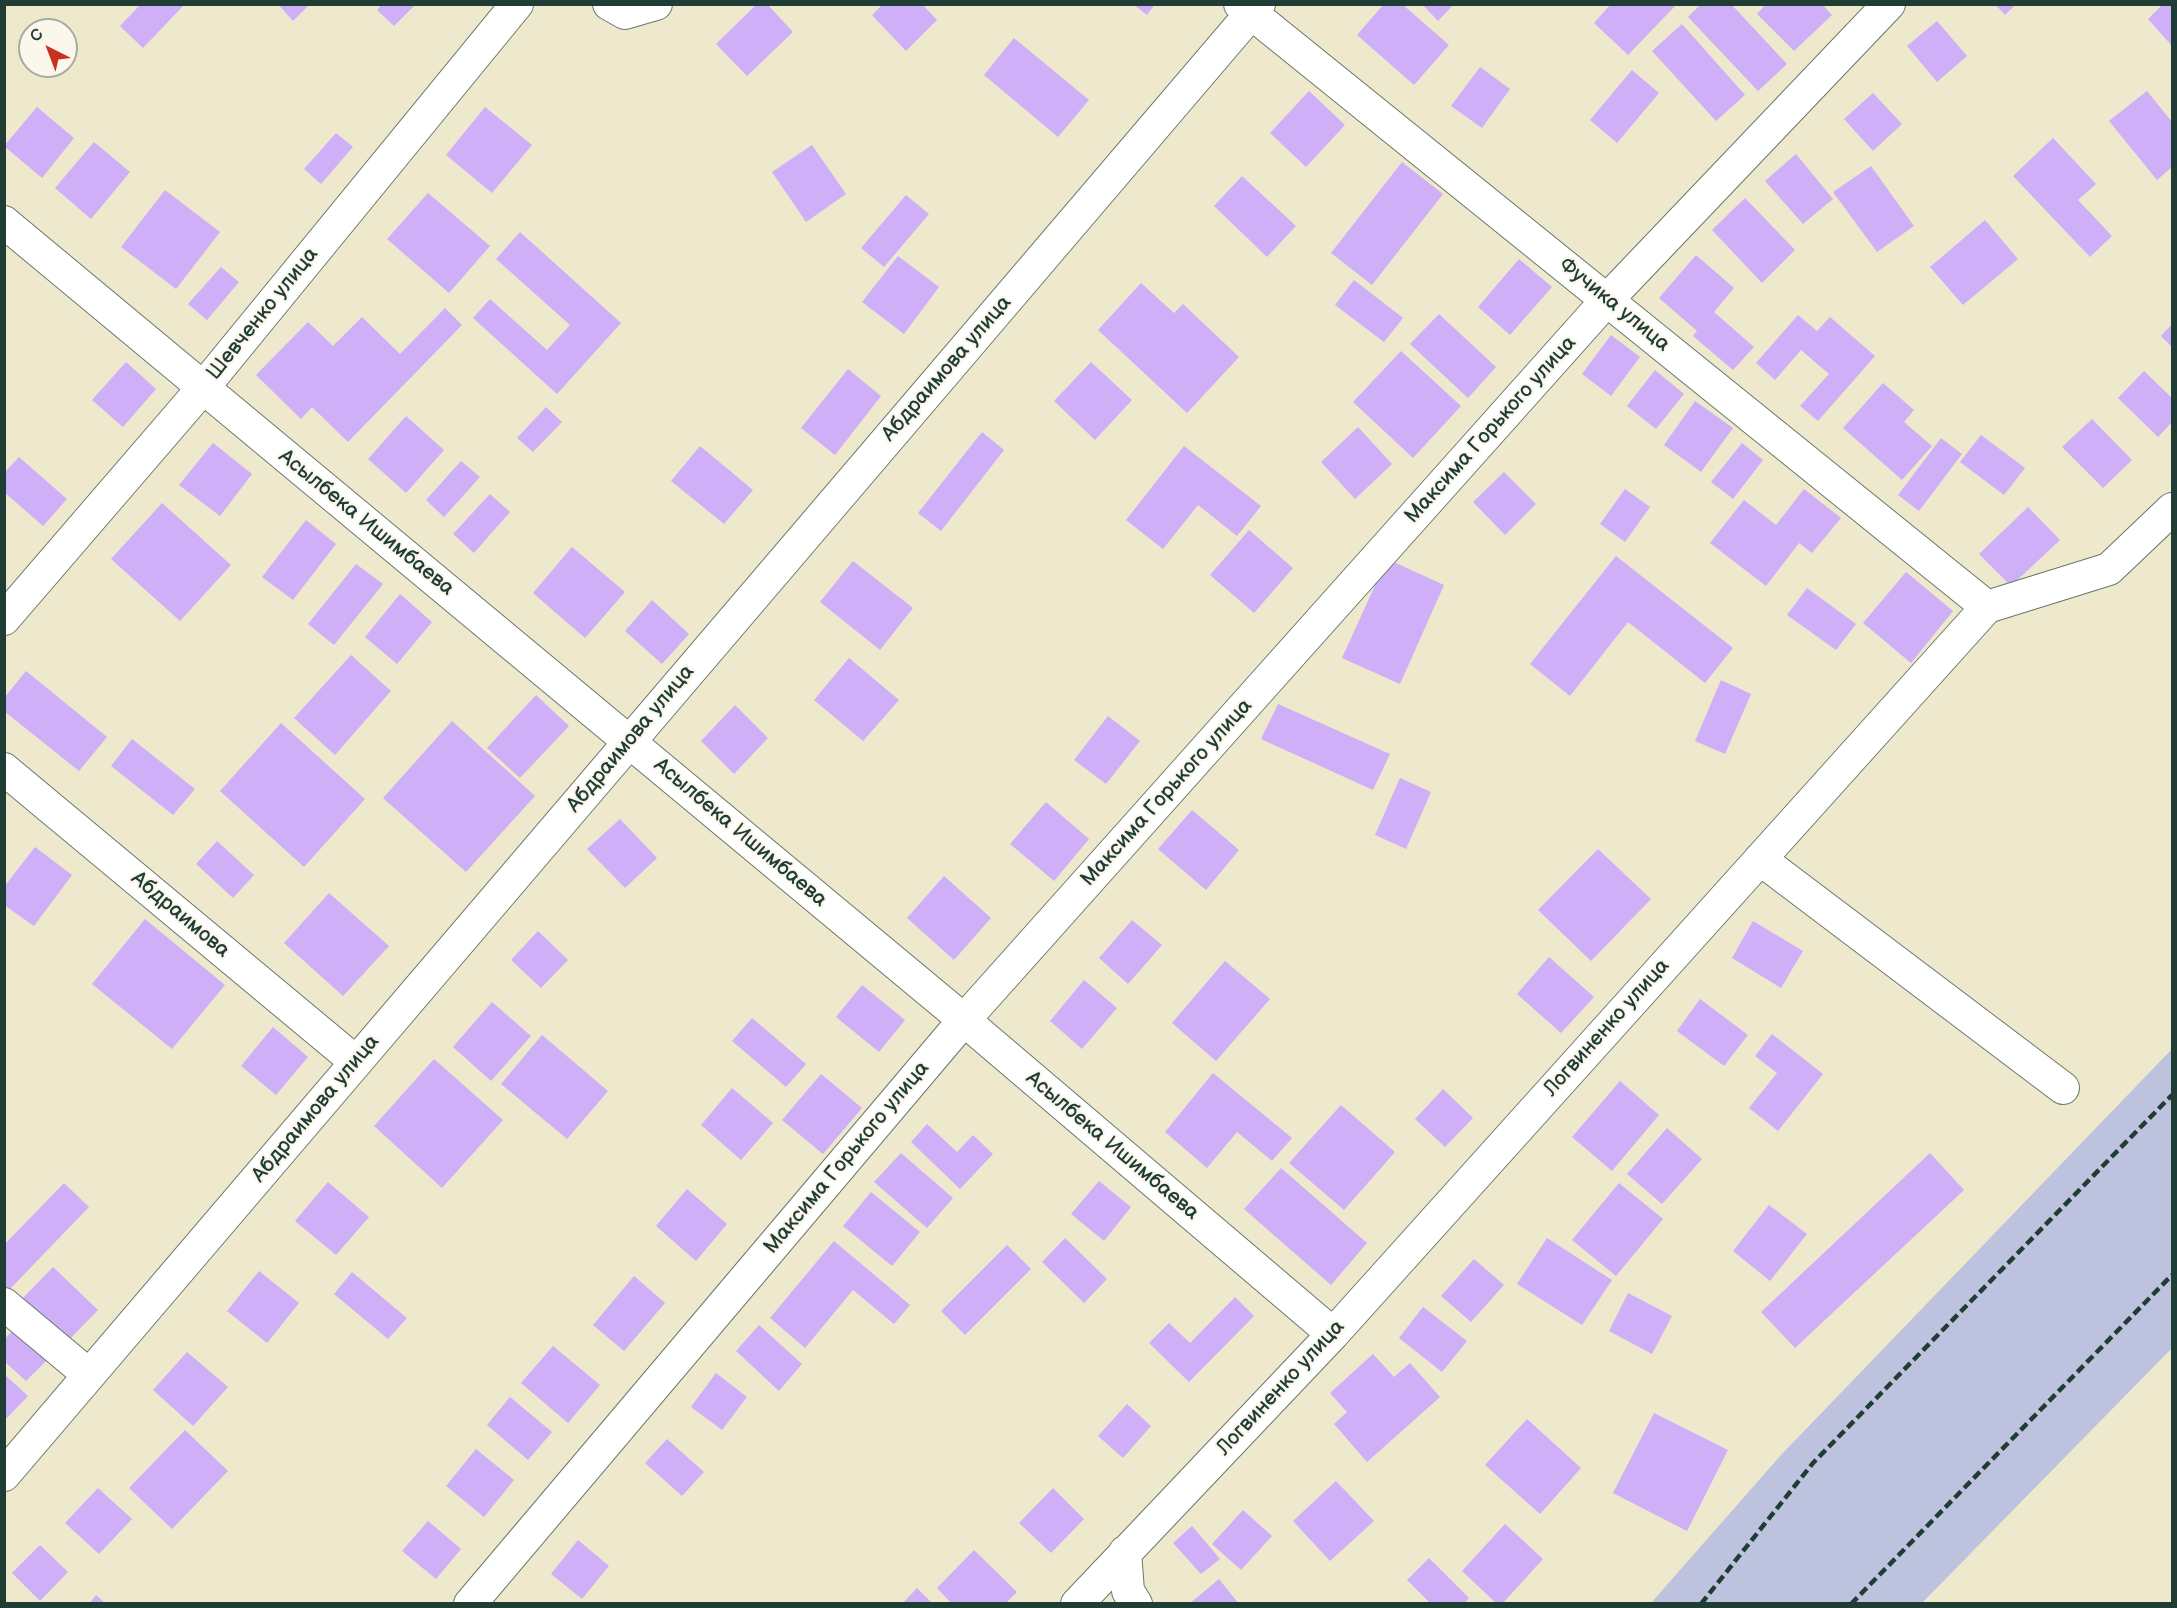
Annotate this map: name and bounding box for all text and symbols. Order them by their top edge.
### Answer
north arrow [18,18,78,78]
text: С [26,25,47,47]
street label: Шевченко улица [202,243,324,385]
street label: Фучика улица [1553,253,1675,357]
street label: Абдраимова улица [877,291,1017,447]
street label: Максима Горького улица [1400,331,1582,529]
street label: Асылбека Ишимбаева [273,444,459,602]
street label: Абдраимова улица [562,660,700,818]
street label: Максима Горького улица [1076,694,1258,892]
street label: Асылбека Ишимбаева [648,753,832,913]
street label: Абдраимова [125,866,235,964]
street label: Логвиненко улица [1539,954,1675,1102]
street label: Абдраимова улица [247,1030,385,1188]
street label: Максима Горького улица [759,1057,935,1259]
street label: Асылбека Ишимбаева [1020,1066,1204,1226]
street label: Логвиненко улица [1212,1315,1350,1461]

